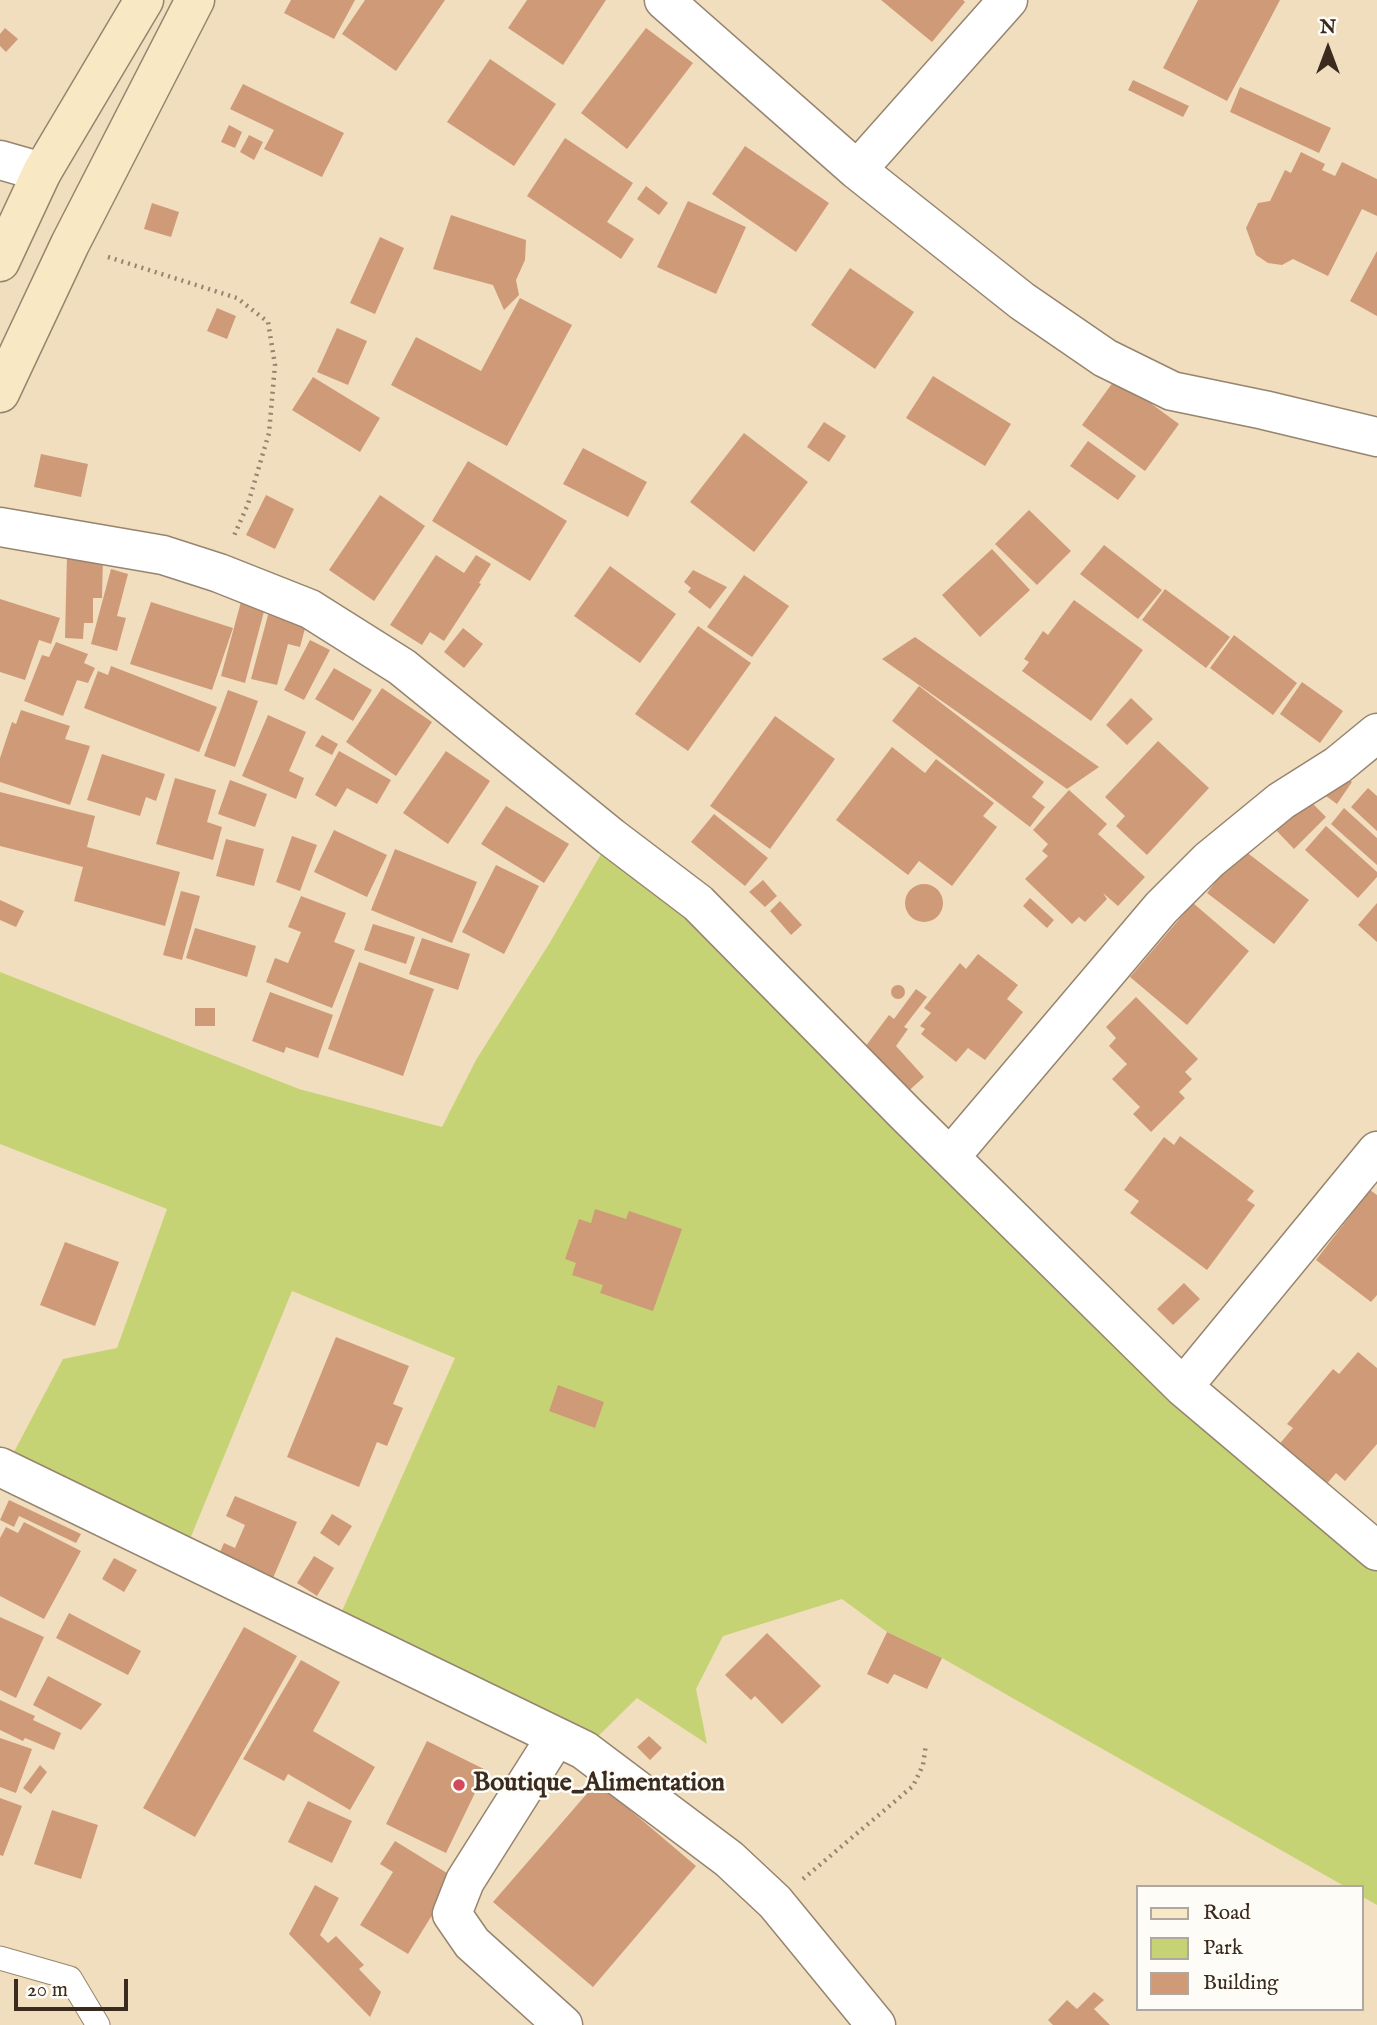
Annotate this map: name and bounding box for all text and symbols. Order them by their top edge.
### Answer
north arrow [1293,14,1363,84]
text: N [1320,16,1336,40]
place label: Boutique_Alimentation [473,1769,725,1801]
marker: Boutique_Alimentation [451,1777,467,1793]
legend [1136,1885,1363,2011]
text: Road [1203,1900,1250,1927]
text: Park [1203,1935,1243,1962]
scale bar [18,1966,131,2010]
text: Building [1203,1970,1278,1997]
text: 20 m [27,1977,68,2004]

